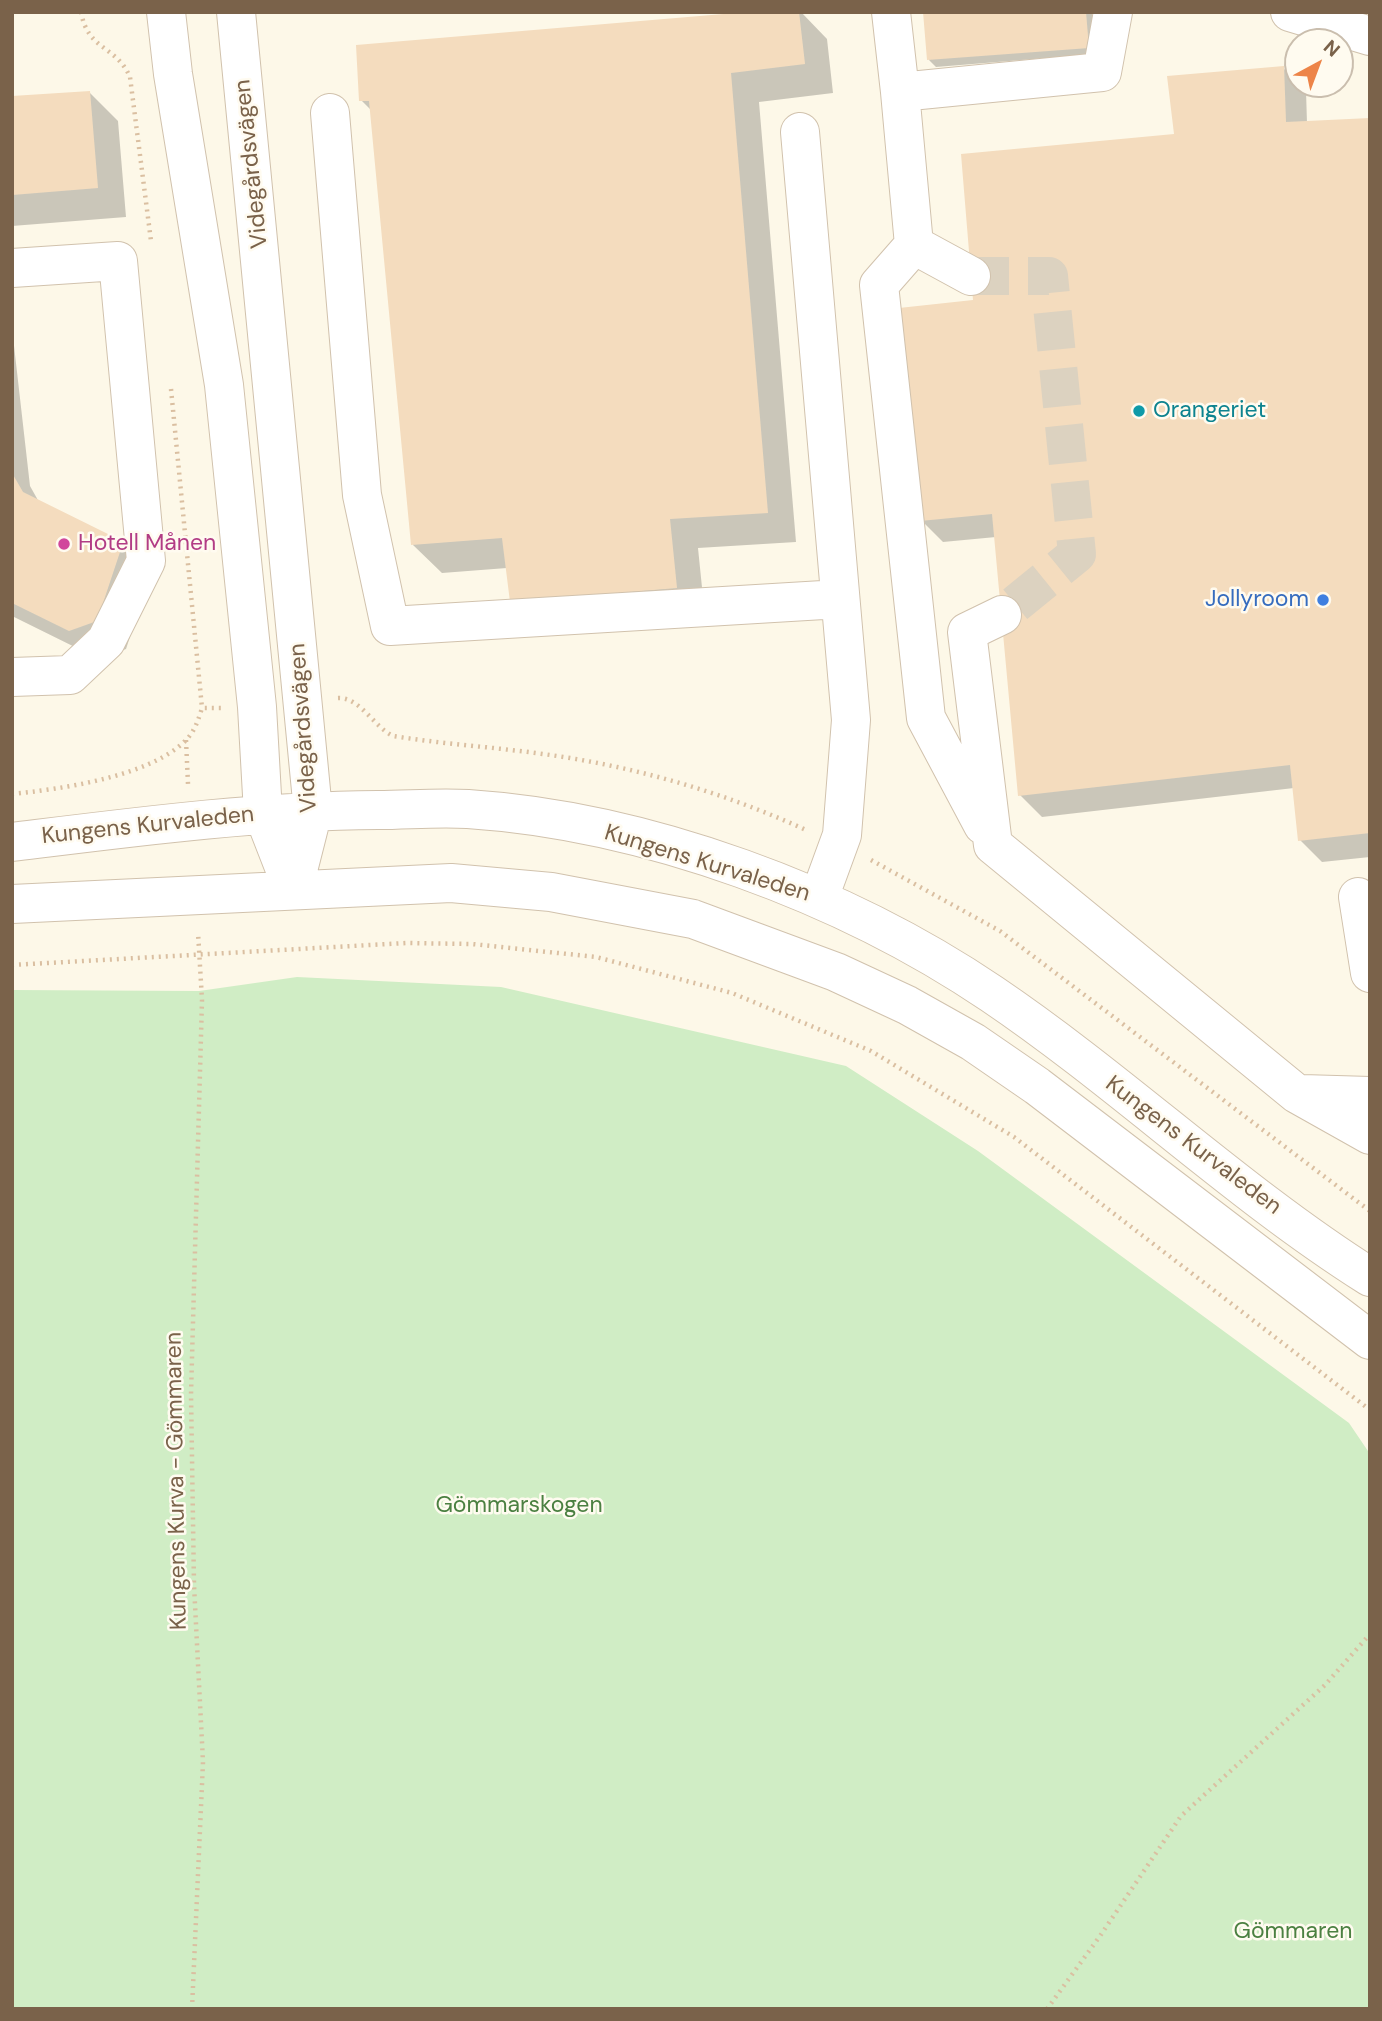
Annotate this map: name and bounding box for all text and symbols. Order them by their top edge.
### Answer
north arrow [1284,28,1354,98]
text: N [1318,34,1345,62]
street label: Videgårdsvägen [229,78,275,250]
place label: Orangeriet [1153,397,1266,425]
marker: Orangeriet [1131,403,1147,419]
place label: Hotell Månen [78,530,216,558]
marker: Hotell Månen [56,536,72,552]
place label: Jollyroom [1205,586,1309,614]
marker: Jollyroom [1315,592,1331,608]
street label: Videgårdsvägen [284,642,324,814]
street label: Kungens Kurvaleden [40,801,256,851]
street label: Kungens Kurvaleden [601,820,813,908]
street label: Kungens Kurvaleden [1099,1071,1287,1221]
street label: Kungens Kurva - Gömmaren [161,1332,193,1630]
park label: Gömmarskogen [435,1492,603,1520]
park label: Gömmaren [1234,1918,1352,1946]

